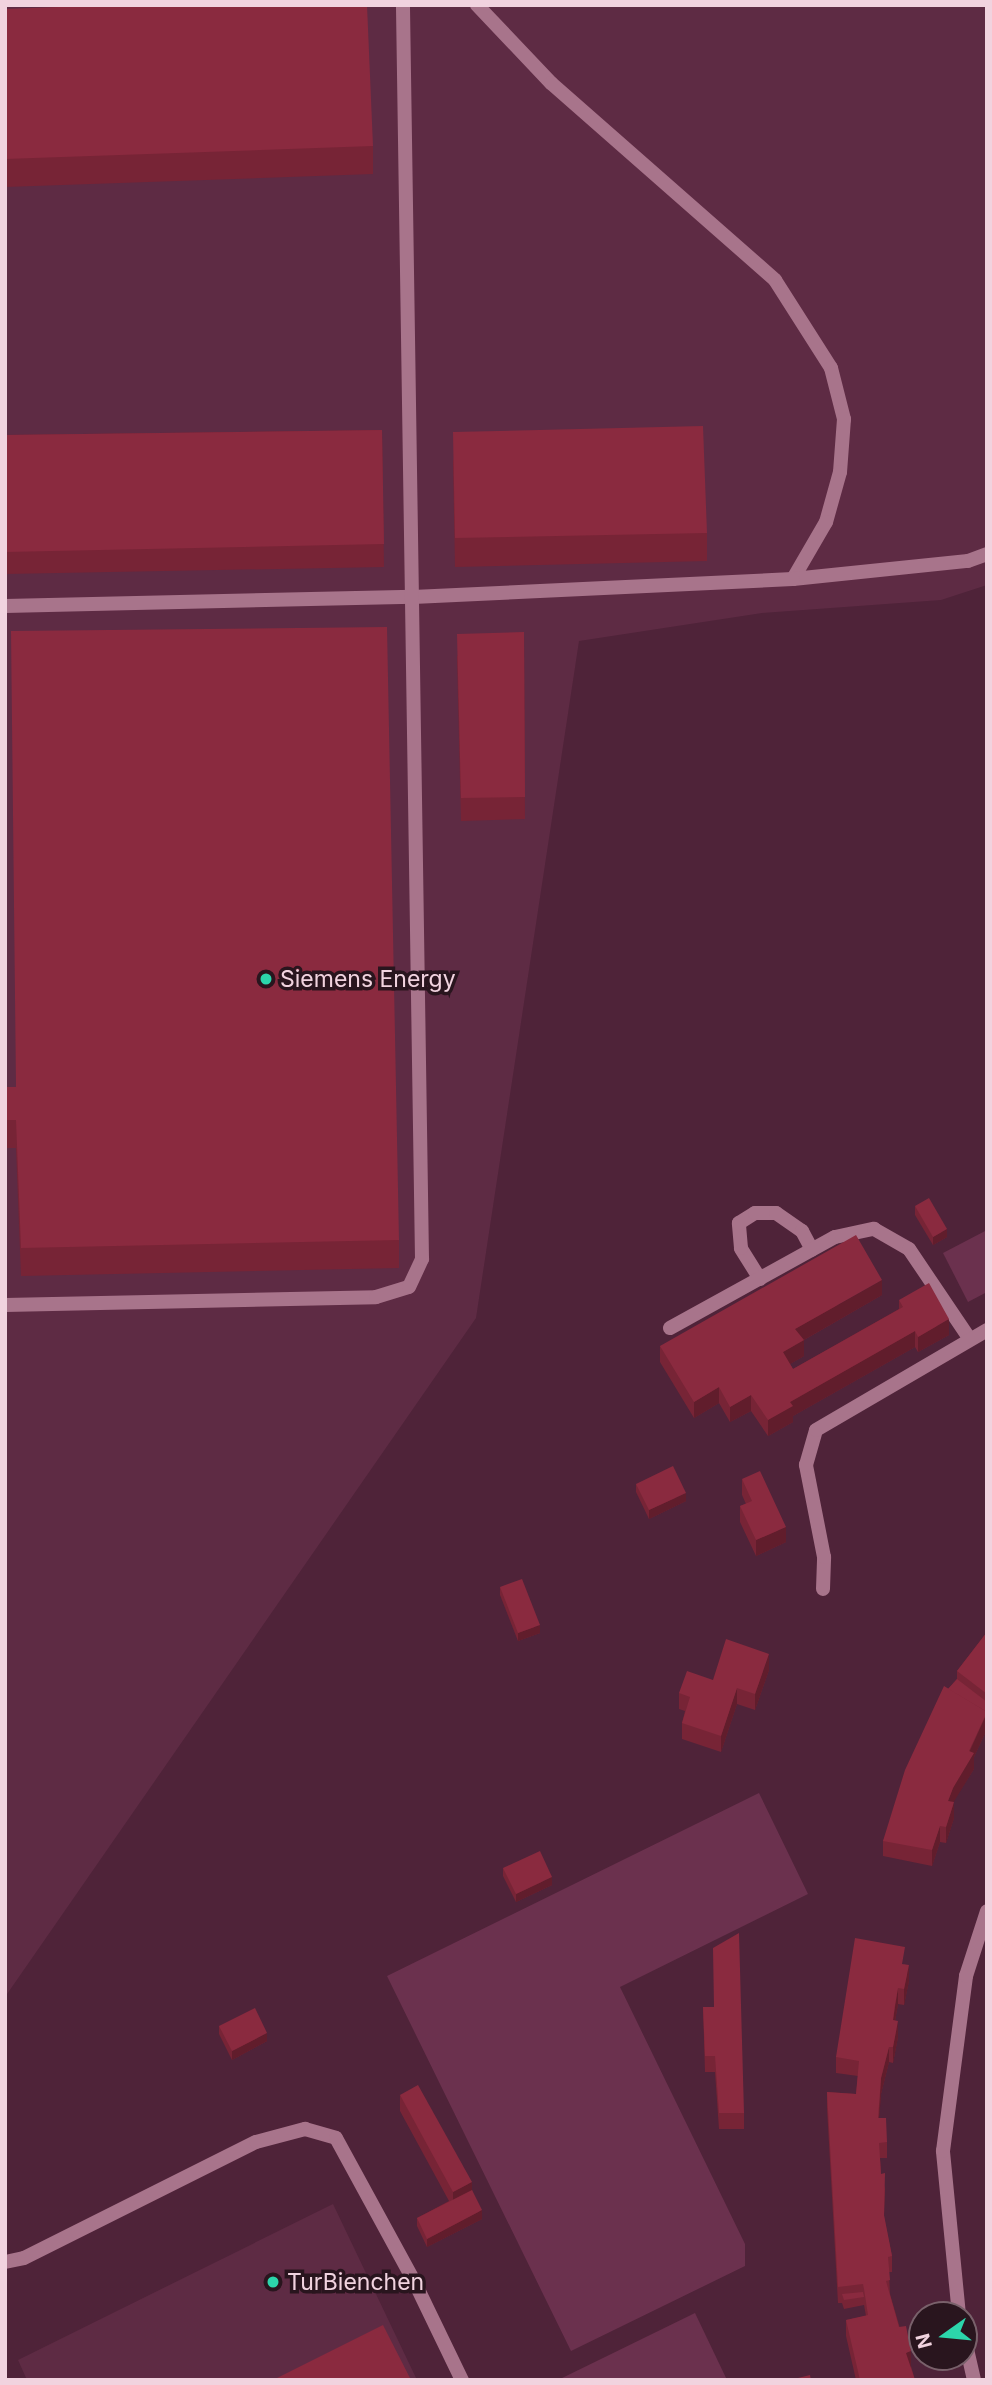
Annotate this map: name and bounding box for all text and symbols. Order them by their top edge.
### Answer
place label: Siemens Energy [280,965,456,993]
marker: Siemens Energy [258,971,274,987]
place label: TurBienchen [287,2268,424,2296]
marker: TurBienchen [265,2274,281,2290]
north arrow [908,2301,978,2371]
text: N [911,2331,937,2351]

